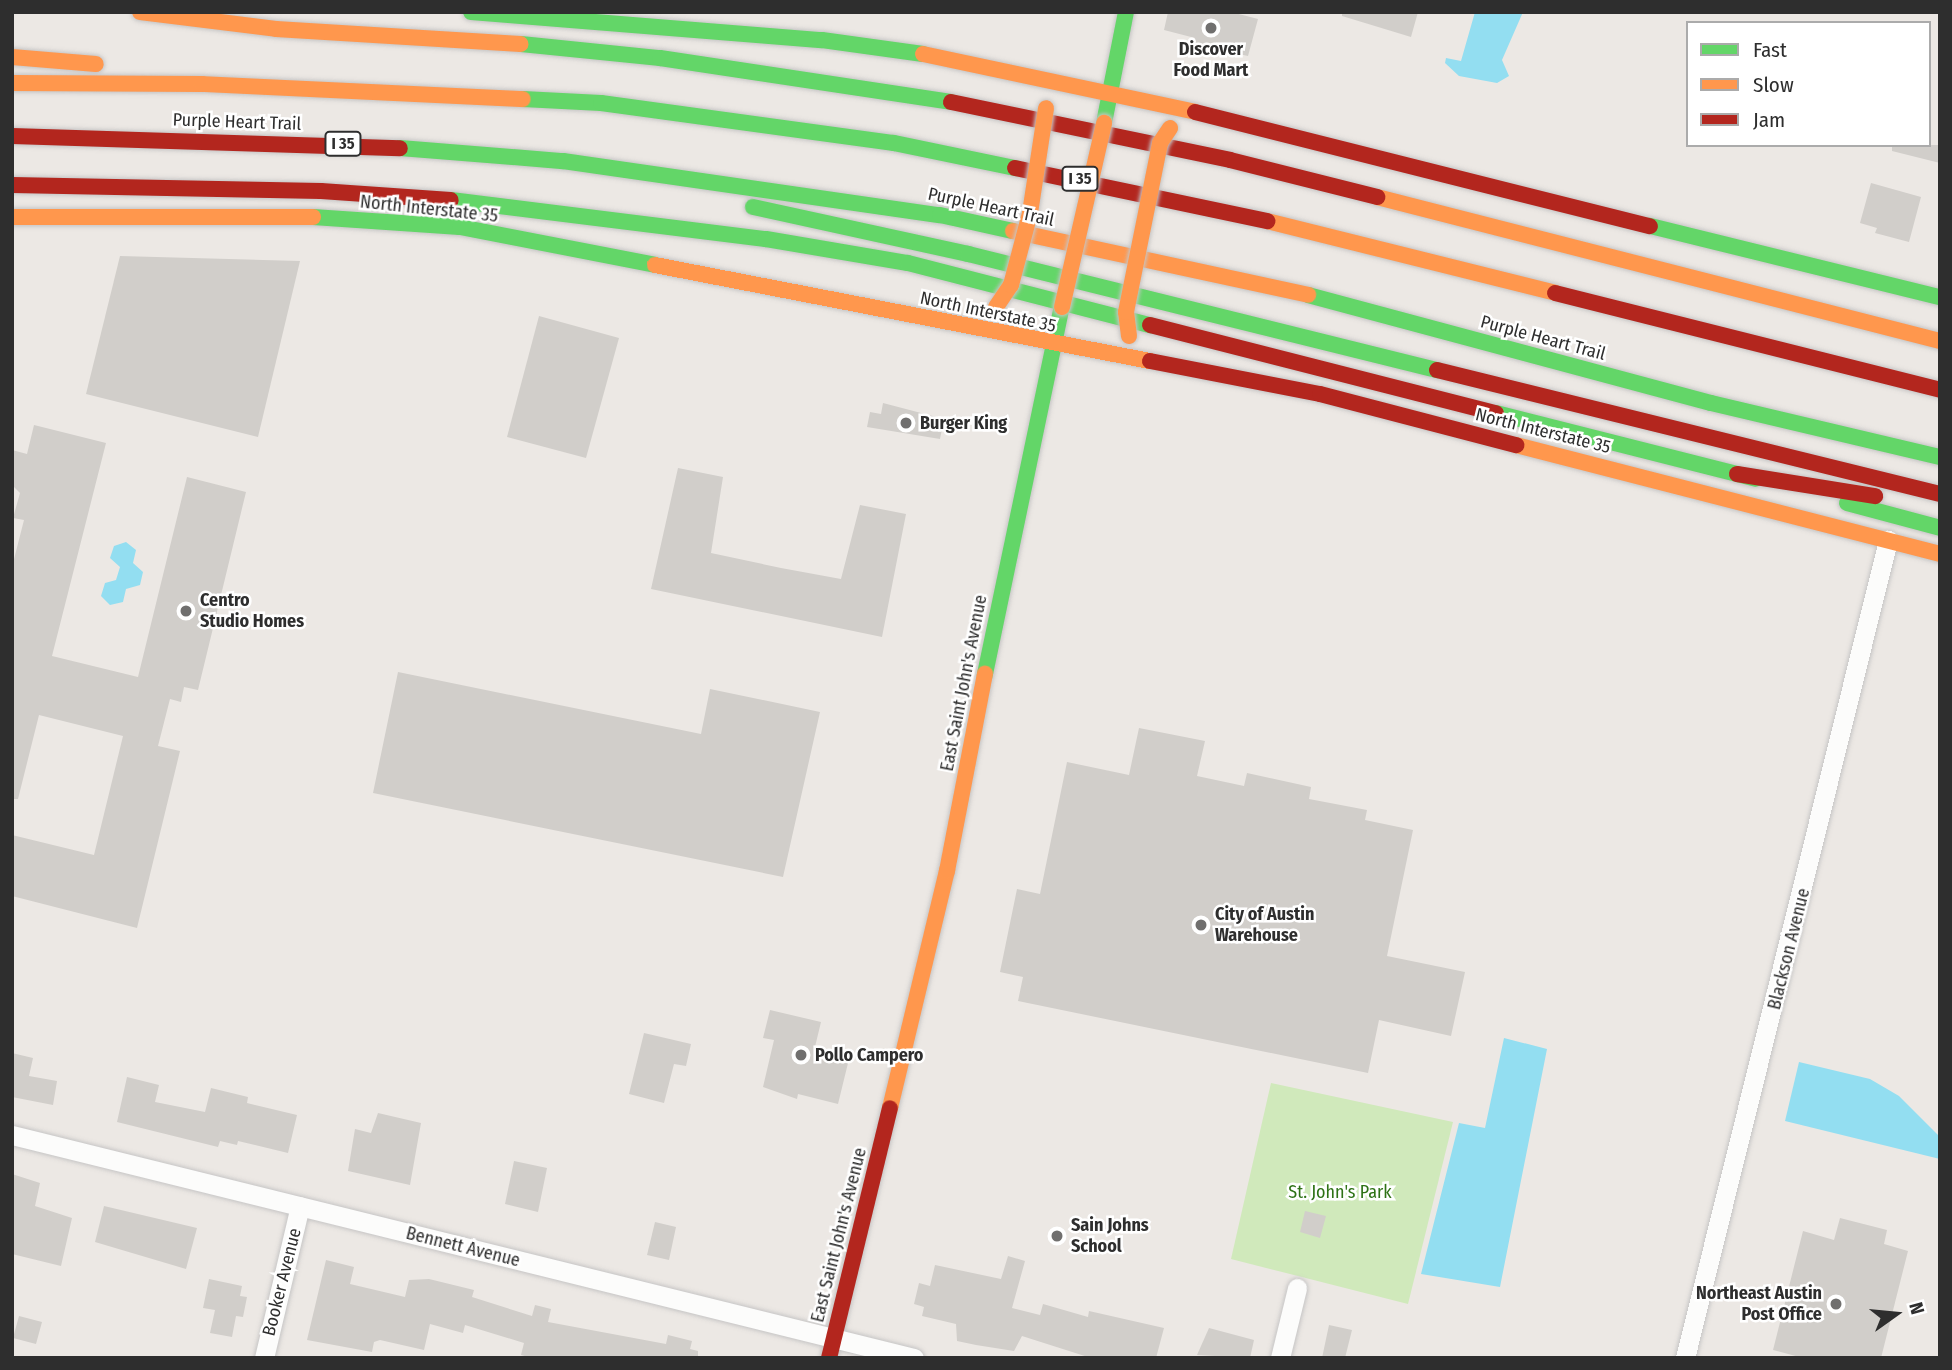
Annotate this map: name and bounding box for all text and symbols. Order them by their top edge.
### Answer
marker: Discover Food Mart [1203,20,1219,36]
legend [1686,21,1931,147]
text: Fast [1753,37,1787,63]
place label: Discover Food Mart [1174,39,1248,82]
text: Slow [1753,72,1794,98]
text: Jam [1753,107,1785,133]
street label: Purple Heart Trail [172,109,302,135]
road number: I 35 [324,132,362,156]
road number: I 35 [1061,167,1099,192]
street label: Purple Heart Trail [926,183,1056,231]
street label: North Interstate 35 [359,191,499,227]
street label: North Interstate 35 [918,287,1058,337]
street label: Purple Heart Trail [1478,311,1608,365]
street label: North Interstate 35 [1473,404,1613,458]
place label: Burger King [920,412,1007,434]
marker: Burger King [898,415,914,431]
place label: Centro Studio Homes [200,590,304,632]
street label: East Saint John's Avenue [936,593,992,773]
marker: Centro Studio Homes [178,603,194,619]
street label: Blackson Avenue [1763,886,1815,1012]
place label: City of Austin Warehouse [1215,904,1314,946]
marker: City of Austin Warehouse [1193,917,1209,933]
place label: Pollo Campero [815,1044,923,1066]
marker: Pollo Campero [793,1047,809,1063]
street label: East Saint John's Avenue [807,1145,871,1325]
park label: St. John's Park [1288,1181,1392,1203]
place label: Sain Johns School [1071,1215,1149,1258]
street label: Bennett Avenue [404,1222,522,1272]
street label: Booker Avenue [258,1226,306,1338]
marker: Sain Johns School [1049,1228,1065,1244]
north arrow [1861,1279,1931,1349]
place label: Northeast Austin Post Office [1696,1283,1822,1326]
marker: Northeast Austin Post Office [1828,1296,1844,1312]
text: N [1904,1300,1929,1317]

